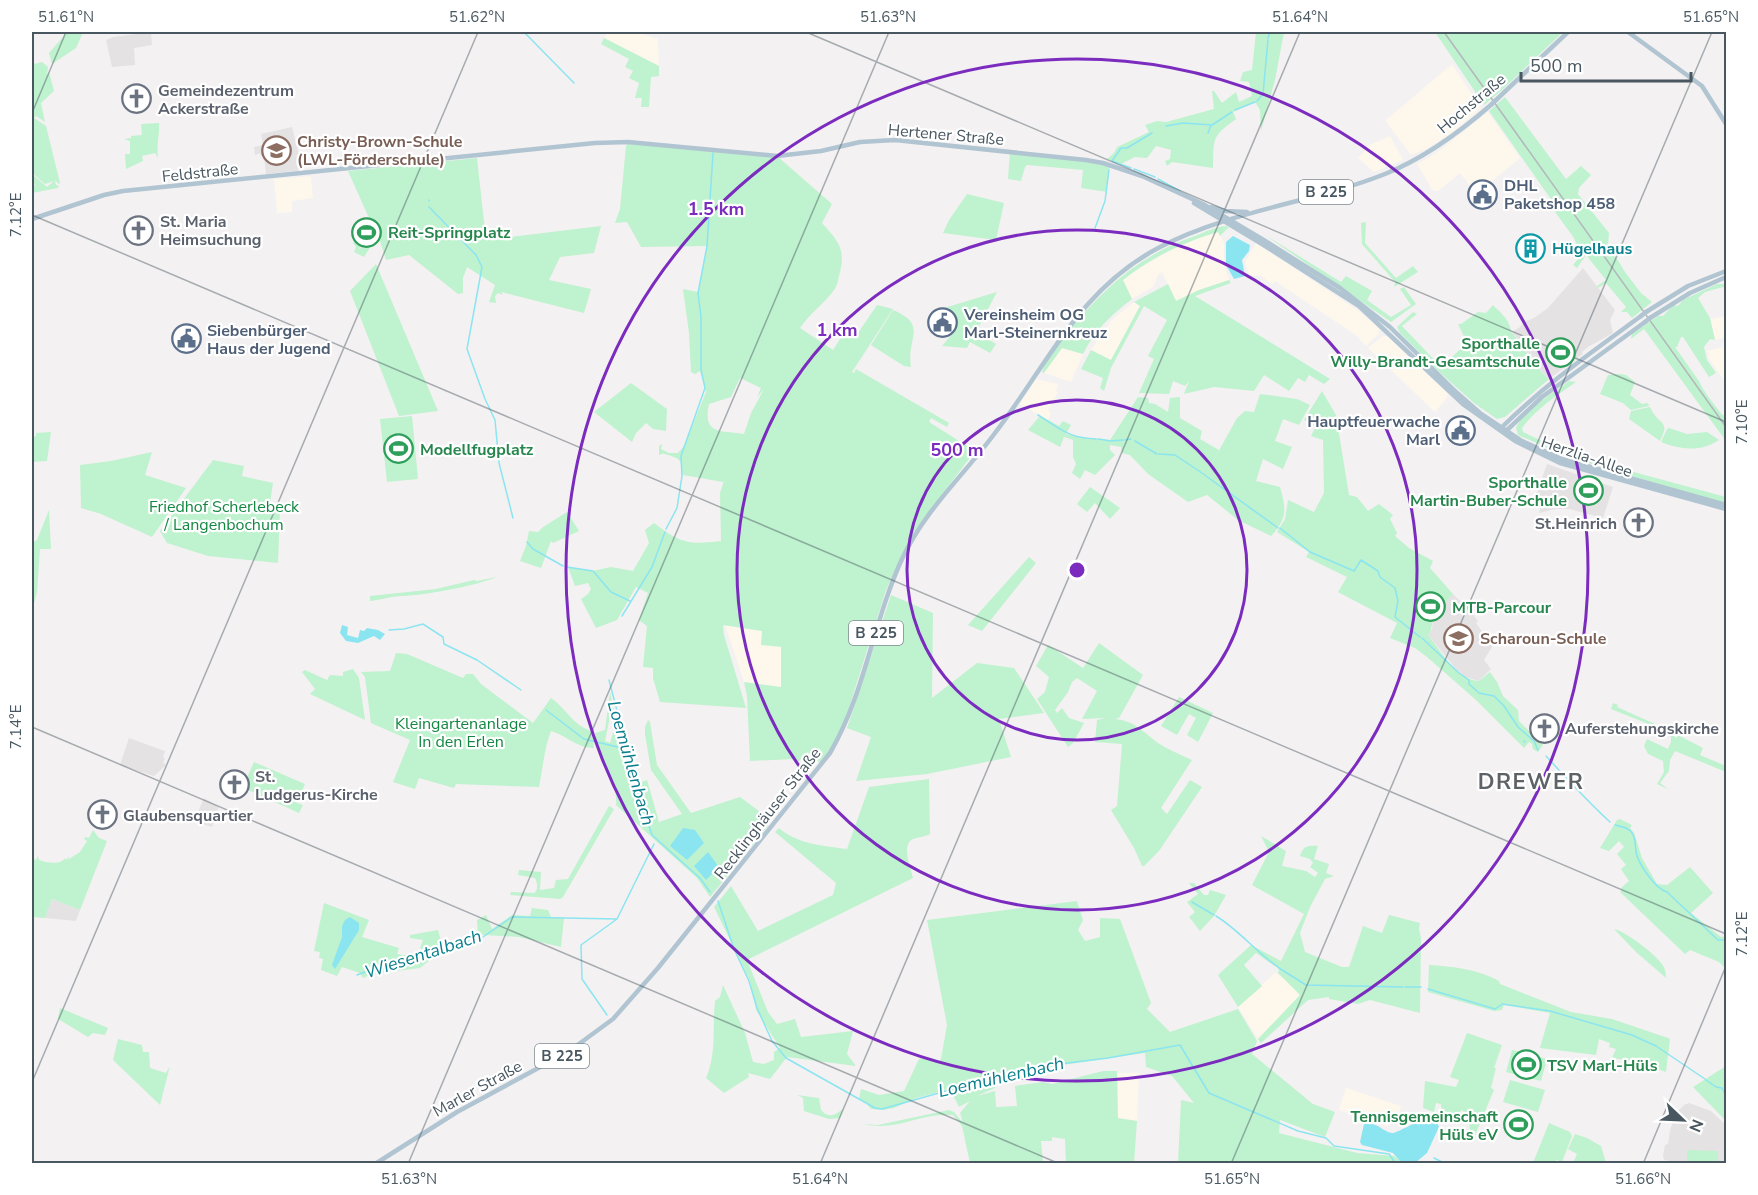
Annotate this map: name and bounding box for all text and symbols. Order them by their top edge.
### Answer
text: 51.61°N [38,7,94,27]
text: 51.62°N [449,7,505,27]
text: 51.63°N [860,7,916,27]
text: 51.64°N [1272,7,1328,27]
text: 51.65°N [1683,7,1739,27]
scale bar [1521,45,1690,83]
text: 500 m [1530,54,1582,78]
street label: Hochstraße [1433,69,1511,139]
place label: Gemeindezentrum Ackerstraße [158,80,294,120]
church icon: Gemeindezentrum Ackerstraße [121,83,153,115]
street label: Hertener Straße [887,119,1005,151]
place label: Christy-Brown-Schule (LWL-Förderschule) [297,131,463,171]
school or university icon: Christy-Brown-Schule (LWL-Förderschule) [260,134,292,166]
street label: Feldstraße [161,158,239,188]
place label: DHL Paketshop 458 [1504,175,1615,215]
public building icon: DHL Paketshop 458 [1467,178,1499,210]
road number: B 225 [1299,180,1353,204]
text: 7.12°E [6,193,26,237]
text: 1.5 km [688,197,744,221]
place label: St. Maria Heimsuchung [160,211,261,251]
church icon: St. Maria Heimsuchung [123,214,155,246]
sports icon: Reit-Springplatz [351,216,383,248]
place label: Reit-Springplatz [388,222,511,244]
building icon: Hügelhaus [1515,232,1547,264]
place label: Hügelhaus [1552,238,1632,260]
place label: Vereinsheim OG Marl-Steinernkreuz [963,304,1108,344]
public building icon: Vereinsheim OG Marl-Steinernkreuz [927,307,959,339]
text: 1 km [816,318,858,342]
place label: Siebenbürger Haus der Jugend [207,320,331,360]
public building icon: Siebenbürger Haus der Jugend [170,323,202,355]
place label: Sporthalle Willy-Brandt-Gesamtschule [1330,333,1540,373]
sports icon: Sporthalle Willy-Brandt-Gesamtschule [1545,336,1577,368]
text: 7.10°E [1732,400,1752,444]
place label: Hauptfeuerwache Marl [1307,411,1440,451]
public building icon: Hauptfeuerwache Marl [1445,414,1477,446]
street label: Herzlia-Allee [1538,431,1635,483]
sports icon: Modellfugplatz [383,433,415,465]
text: 500 m [930,438,984,462]
place label: Modellfugplatz [420,439,534,461]
place label: Sporthalle Martin-Buber-Schule [1410,472,1567,512]
sports icon: Sporthalle Martin-Buber-Schule [1572,475,1604,507]
park label: Friedhof Scherlebeck / Langenbochum [149,496,300,536]
church icon: St.Heinrich [1622,507,1654,539]
place label: St.Heinrich [1535,513,1617,535]
centre of rings [1067,560,1087,580]
sports icon: MTB-Parcour [1415,591,1447,623]
place label: MTB-Parcour [1452,597,1552,619]
road number: B 225 [849,621,903,645]
school or university icon: Scharoun-Schule [1443,622,1475,654]
place label: Scharoun-Schule [1480,628,1607,650]
water label: Loemühlenbach [602,698,660,828]
text: 7.14°E [6,705,26,749]
church icon: Auferstehungskirche [1528,712,1560,744]
park label: Kleingartenanlage In den Erlen [395,713,527,753]
place label: Auferstehungskirche [1565,718,1719,740]
street label: Recklinghäuser Straße [709,743,826,884]
place label: St. Ludgerus-Kirche [255,766,378,806]
district label: DREWER [1478,767,1584,797]
church icon: St. Ludgerus-Kirche [218,769,250,801]
church icon: Glaubensquartier [86,799,118,831]
place label: Glaubensquartier [123,805,254,827]
text: 7.12°E [1732,912,1752,956]
water label: Wiesentalbach [361,924,485,984]
road number: B 225 [535,1044,589,1068]
sports icon: TSV Marl-Hüls [1510,1049,1542,1081]
water label: Loemühlenbach [936,1051,1066,1103]
street label: Marler Straße [429,1055,526,1122]
place label: TSV Marl-Hüls [1547,1055,1658,1077]
north arrow [1653,1090,1713,1150]
place label: Tennisgemeinschaft Hüls eV [1351,1106,1499,1146]
sports icon: Tennisgemeinschaft Hüls eV [1503,1109,1535,1141]
text: N [1683,1116,1708,1135]
text: 51.63°N [381,1169,437,1189]
text: 51.64°N [792,1169,848,1189]
text: 51.65°N [1204,1169,1260,1189]
text: 51.66°N [1615,1169,1671,1189]

